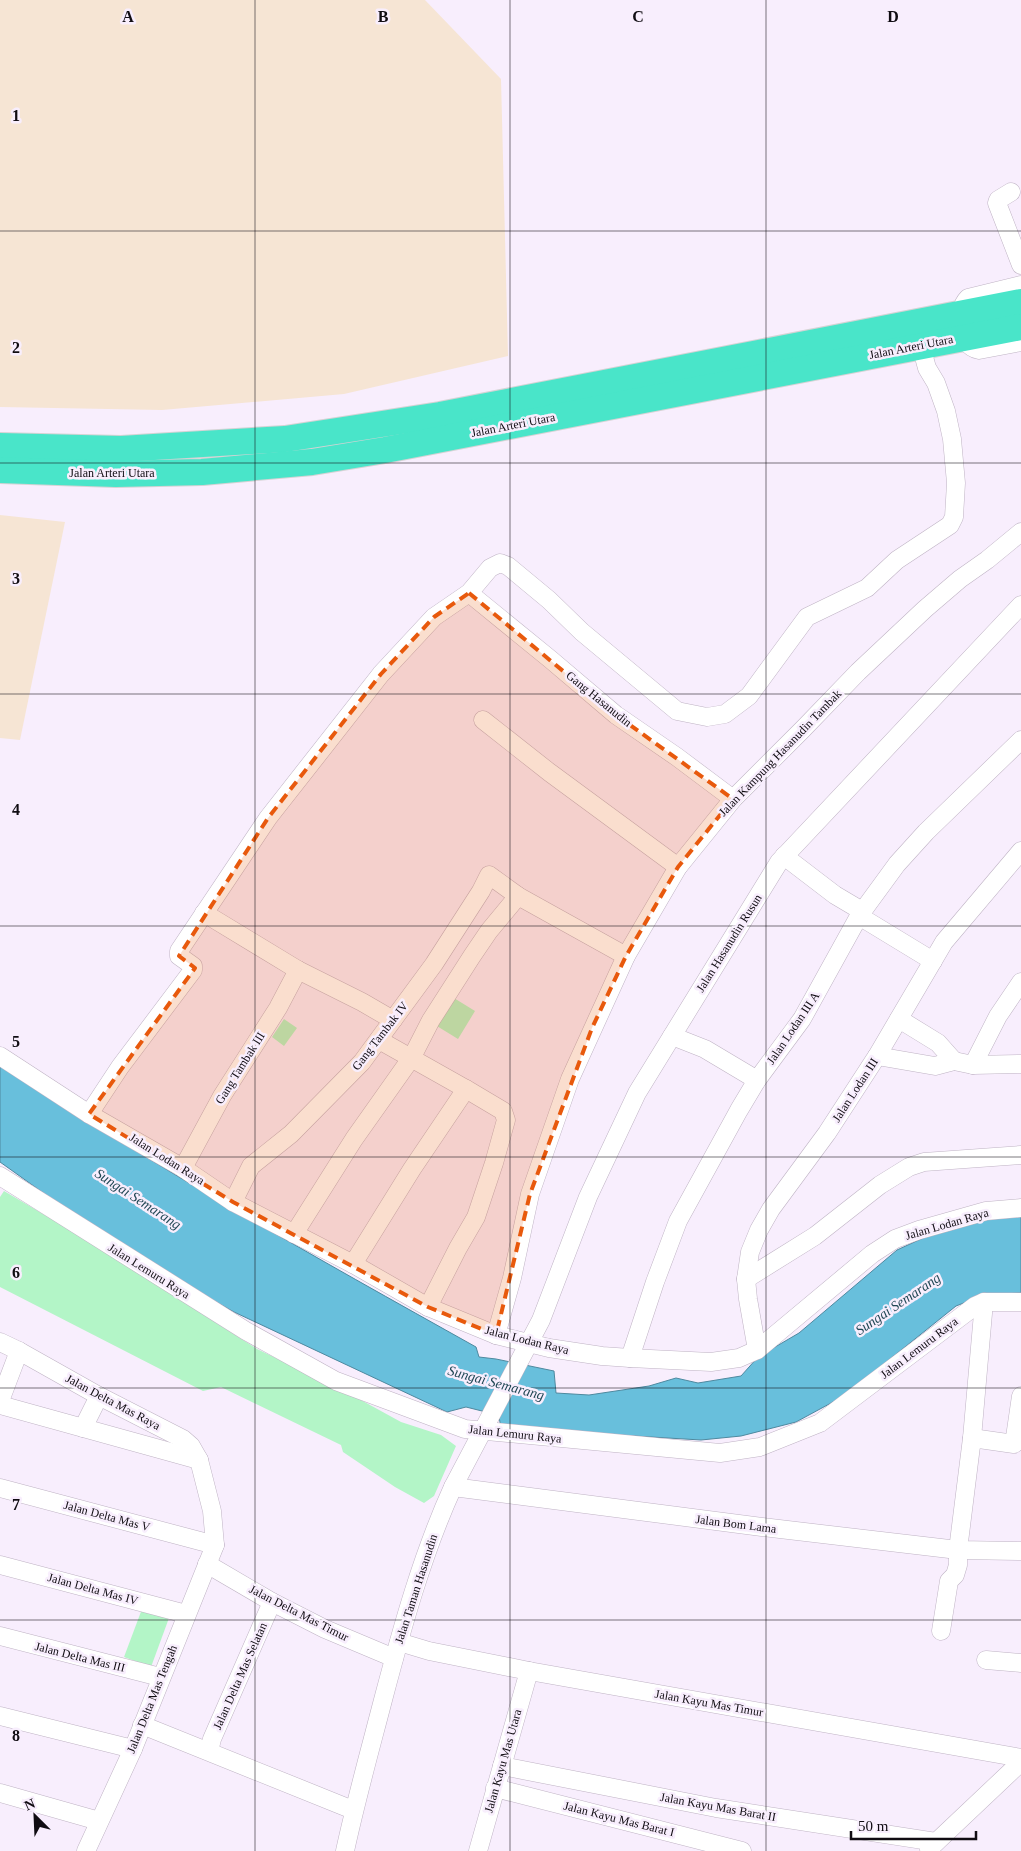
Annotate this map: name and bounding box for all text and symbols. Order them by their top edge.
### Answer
text: A [122,8,134,25]
text: B [378,8,389,25]
text: C [632,8,644,25]
text: D [887,8,899,25]
text: 1 [12,107,20,124]
street label: Jalan Arteri Utara [868,332,955,362]
text: 2 [12,339,20,356]
street label: Jalan Arteri Utara [470,410,557,440]
street label: Jalan Arteri Utara [69,466,155,480]
text: 3 [12,570,20,587]
street label: Gang Hasanudin [563,668,635,730]
street label: Jalan Kampung Hasanudin Tambak [716,687,844,819]
text: 4 [12,801,20,818]
street label: Jalan Hasanudin Rusun [693,892,765,994]
street label: Jalan Lodan III A [764,989,823,1067]
street label: Gang Tambak IV [349,999,411,1073]
street label: Gang Tambak III [212,1029,268,1107]
text: 5 [12,1033,20,1050]
street label: Jalan Lodan III [829,1055,881,1125]
street label: Jalan Lodan Raya [127,1130,208,1188]
water label: Sungai Semarang [92,1166,184,1232]
street label: Jalan Lodan Raya [904,1205,991,1243]
street label: Jalan Lemuru Raya [106,1240,193,1302]
text: 6 [12,1264,20,1281]
water label: Sungai Semarang [853,1270,943,1338]
street label: Jalan Lemuru Raya [878,1314,961,1382]
street label: Jalan Lodan Raya [484,1323,571,1357]
water label: Sungai Semarang [446,1363,546,1403]
street label: Jalan Delta Mas Raya [63,1371,163,1433]
street label: Jalan Lemuru Raya [468,1422,563,1446]
text: 7 [12,1496,20,1513]
street label: Jalan Delta Mas V [62,1498,152,1534]
street label: Jalan Bom Lama [695,1512,778,1536]
street label: Jalan Taman Hasanudin [392,1533,440,1645]
street label: Jalan Delta Mas IV [46,1570,140,1608]
street label: Jalan Delta Mas Timur [247,1582,351,1644]
street label: Jalan Delta Mas Selatan [210,1620,270,1732]
street label: Jalan Delta Mas III [34,1639,126,1675]
street label: Jalan Delta Mas Tengah [124,1643,180,1755]
street label: Jalan Kayu Mas Timur [654,1687,764,1719]
street label: Jalan Kayu Mas Utara [482,1707,525,1814]
text: 8 [12,1727,20,1744]
street label: Jalan Kayu Mas Barat II [659,1790,777,1824]
north arrow [10,1791,60,1841]
text: N [22,1796,38,1813]
street label: Jalan Kayu Mas Barat I [562,1799,676,1839]
scale bar [851,1808,976,1840]
text: 50 m [858,1818,889,1834]

